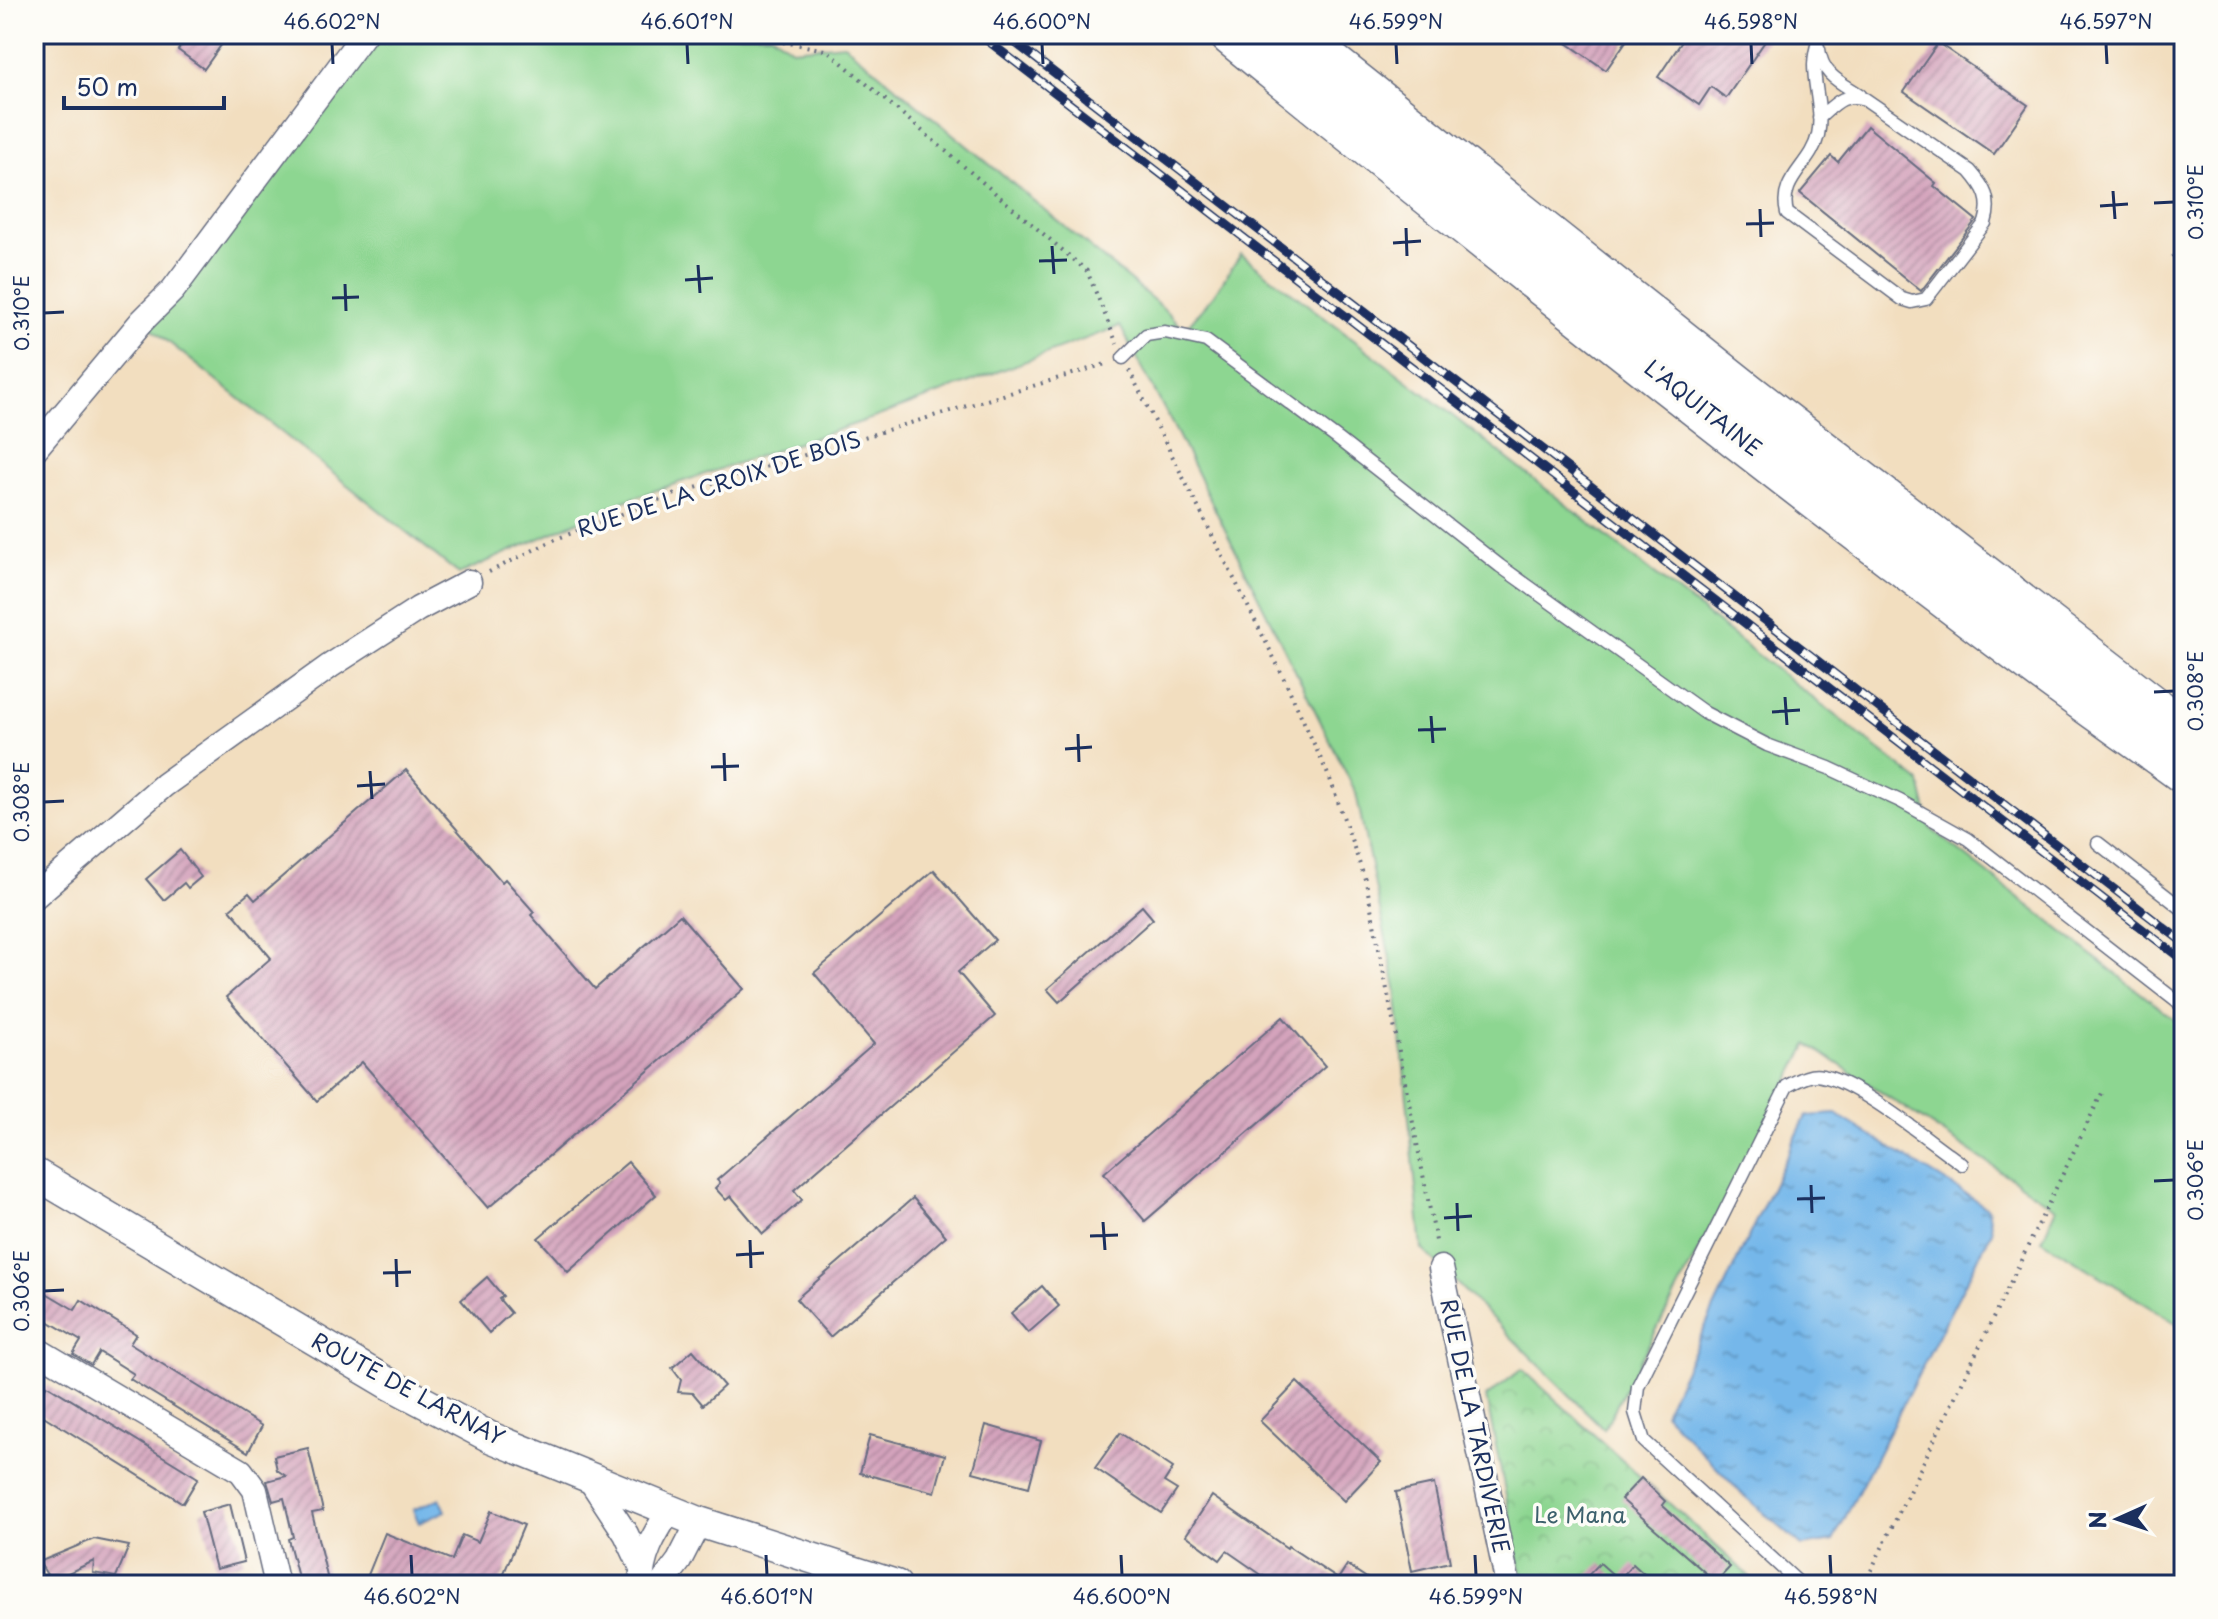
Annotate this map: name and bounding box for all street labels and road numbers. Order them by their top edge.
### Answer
street label: L'AQUITAINE [1638,350,1770,463]
street label: RUE DE LA CROIX DE BOIS [572,421,865,544]
street label: RUE DE LA TARDIVERIE [1433,1295,1520,1556]
street label: ROUTE DE LARNAY [306,1323,511,1453]

